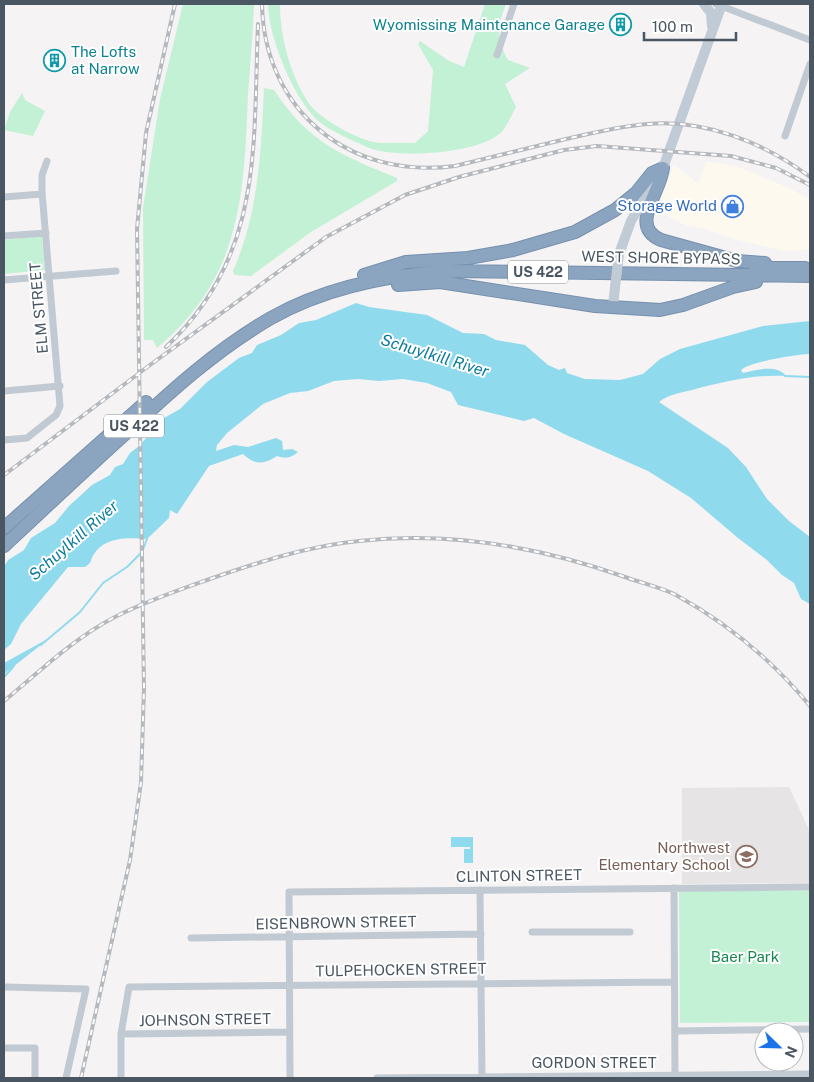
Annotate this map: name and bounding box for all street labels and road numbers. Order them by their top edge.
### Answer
street label: WEST SHORE BYPASS [581,248,741,267]
road number: US 422 [508,260,568,284]
street label: ELM STREET [26,262,51,354]
road number: US 422 [104,414,164,438]
street label: CLINTON STREET [456,866,582,885]
street label: EISENBROWN STREET [255,913,417,932]
street label: TULPEHOCKEN STREET [315,960,487,979]
street label: JOHNSON STREET [139,1010,271,1029]
street label: GORDON STREET [531,1054,657,1071]

